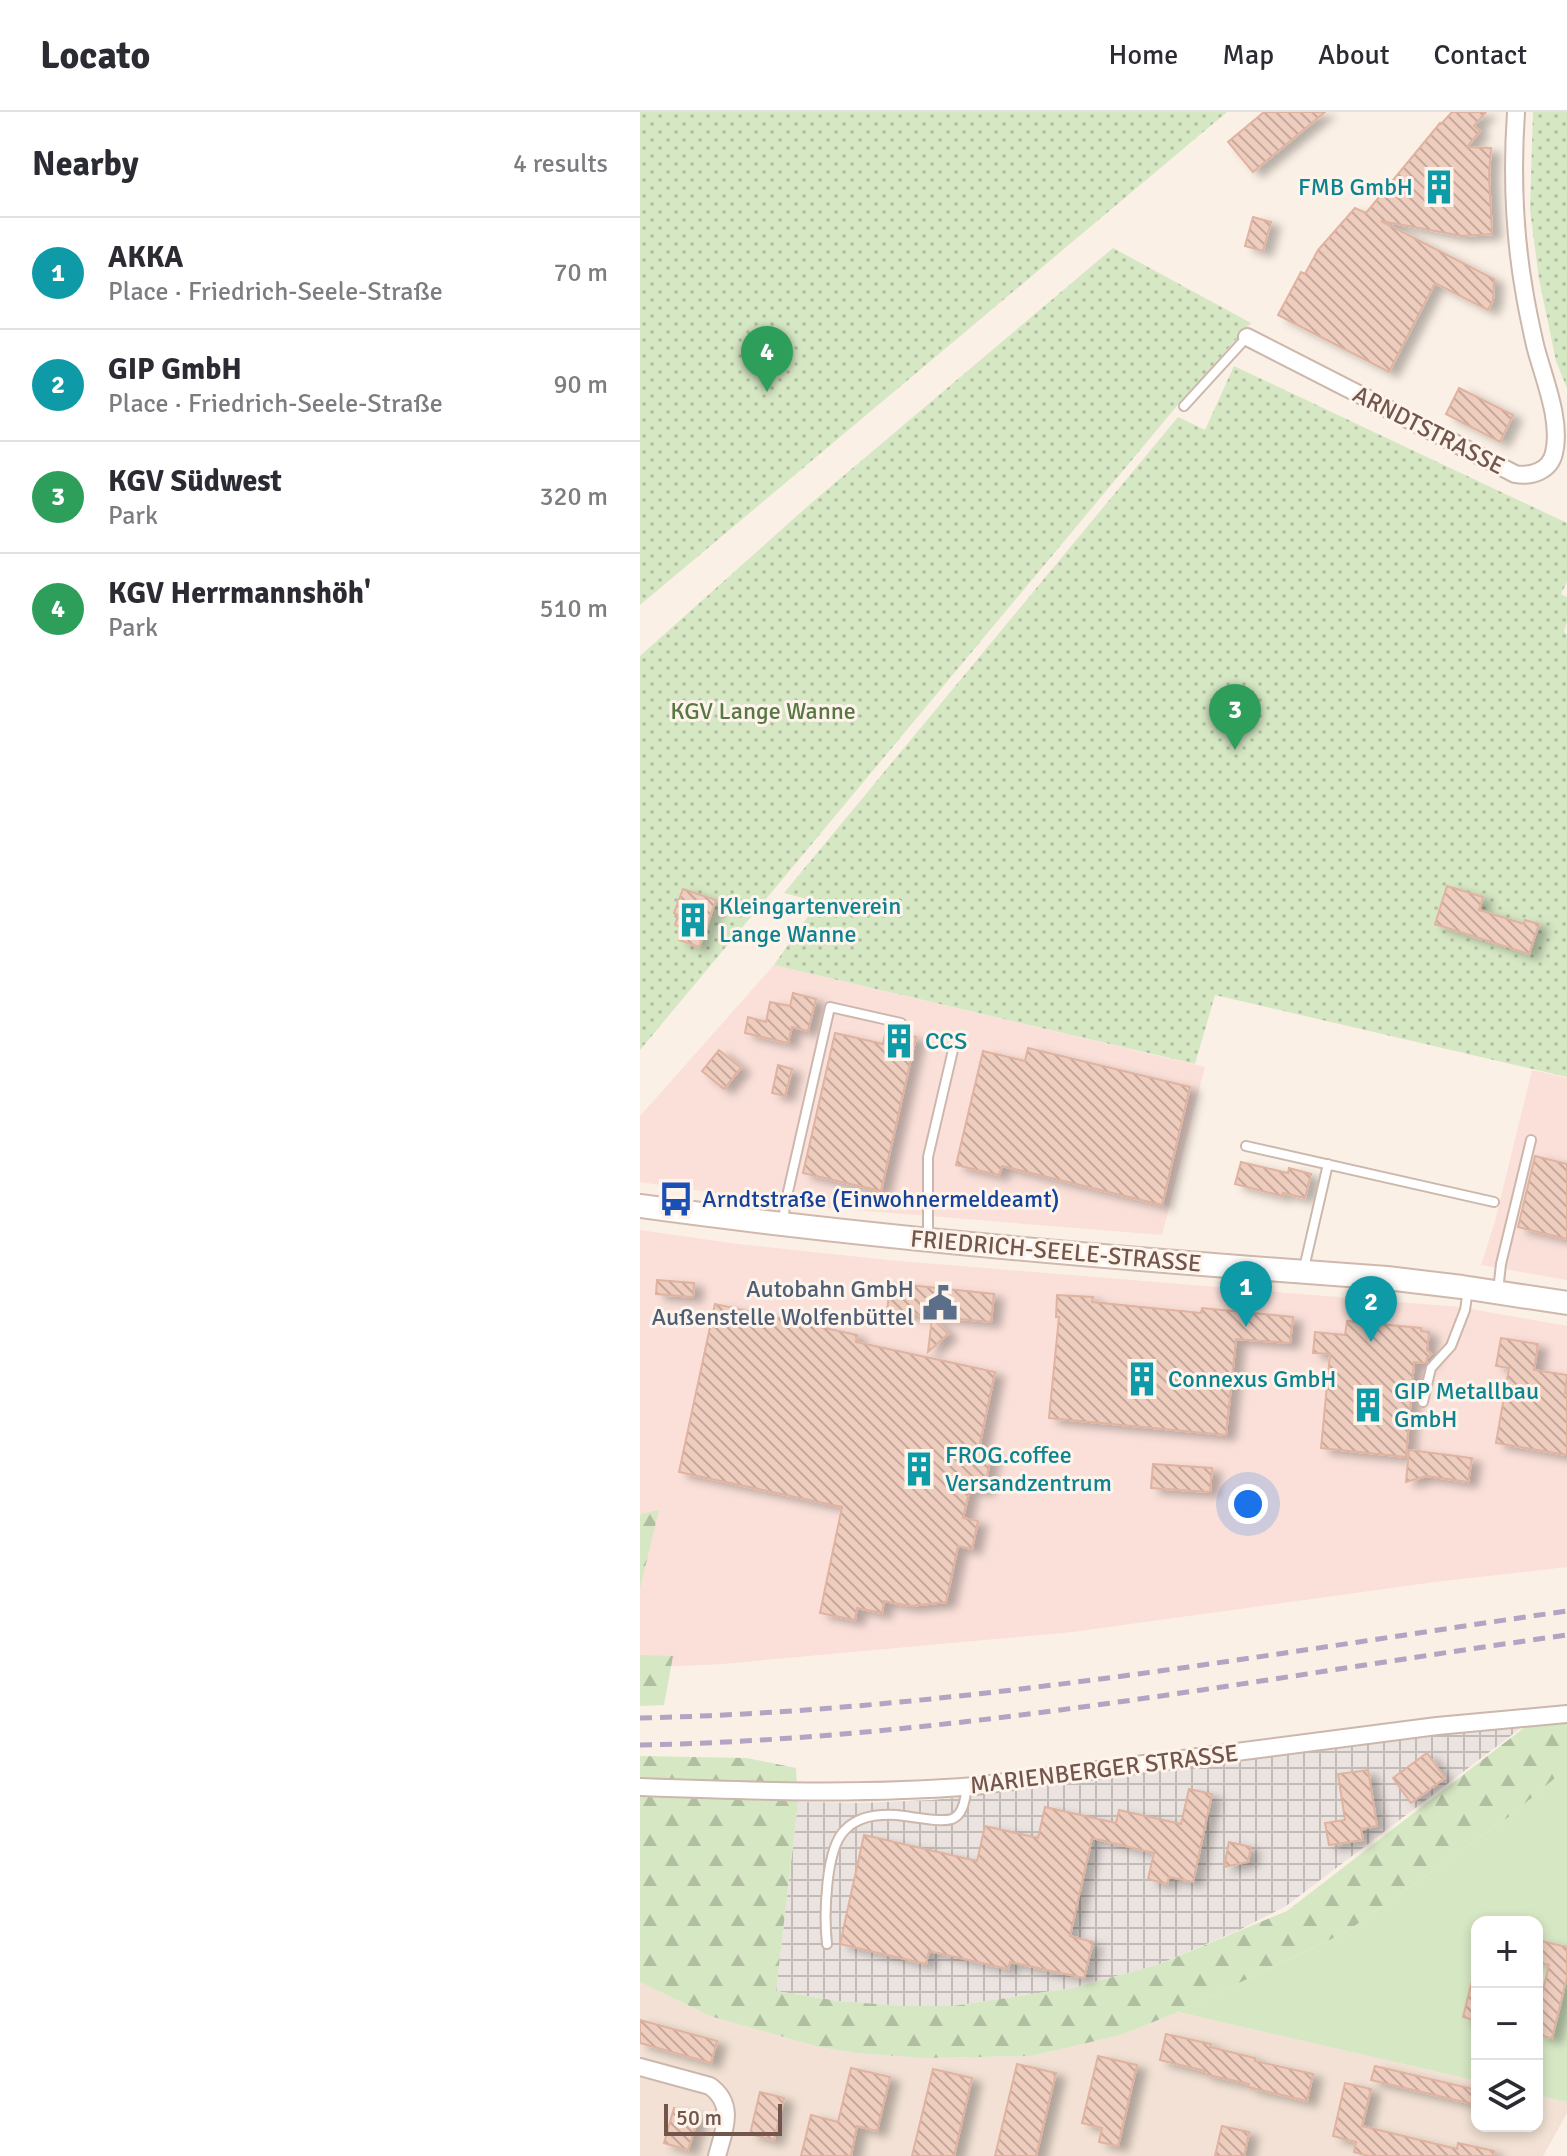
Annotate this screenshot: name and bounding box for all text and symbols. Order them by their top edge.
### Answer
text: Locato [40,32,150,79]
text: Home [1109,38,1178,72]
text: Map [1222,38,1274,72]
text: About [1318,38,1390,72]
text: Contact [1434,38,1527,72]
text: Nearby [32,143,139,185]
text: 4 results [513,148,608,180]
building icon: FMB GmbH [1420,168,1458,206]
place label: FMB GmbH [1298,172,1413,202]
text: AKKA [108,239,184,276]
text: 1 [51,257,65,289]
text: 70 m [553,257,608,289]
text: Place · Friedrich-Seele-Straße [108,276,443,308]
pin: 4 [741,326,793,392]
text: GIP GmbH [108,351,242,388]
text: 2 [51,369,65,401]
text: 90 m [553,369,608,401]
street label: ARNDTSTRASSE [1348,379,1510,481]
text: Place · Friedrich-Seele-Straße [108,388,443,420]
text: KGV Südwest [108,463,282,500]
text: 3 [51,481,65,513]
text: 320 m [539,481,608,513]
text: Park [108,500,158,532]
text: KGV Herrmannshöh' [108,575,371,612]
text: 4 [51,593,65,625]
text: 510 m [539,593,608,625]
text: Park [108,612,158,644]
pin: 3 [1209,684,1261,750]
park label: KGV Lange Wanne [670,696,856,726]
place label: Kleingartenverein Lange Wanne [719,891,901,949]
building icon: Kleingartenverein Lange Wanne [674,901,712,939]
building icon: CCS [880,1022,918,1060]
place label: CCS [925,1026,967,1056]
bus stop icon: Arndtstraße (Einwohnermeldeamt) [657,1180,695,1218]
place label: Arndtstraße (Einwohnermeldeamt) [702,1184,1060,1214]
street label: FRIEDRICH-SEELE-STRASSE [909,1223,1203,1279]
pin: 1 [1220,1261,1272,1327]
place label: Autobahn GmbH Außenstelle Wolfenbüttel [652,1274,914,1332]
pin: 2 [1345,1276,1397,1342]
public building icon: Autobahn GmbH Außenstelle Wolfenbüttel [921,1284,959,1322]
building icon: Connexus GmbH [1123,1360,1161,1398]
place label: Connexus GmbH [1168,1364,1336,1394]
place label: GIP Metallbau GmbH [1394,1376,1539,1434]
building icon: GIP Metallbau GmbH [1349,1386,1387,1424]
place label: FROG.coffee Versandzentrum [945,1440,1112,1498]
building icon: FROG.coffee Versandzentrum [900,1450,938,1488]
your location [1228,1484,1268,1524]
street label: MARIENBERGER STRASSE [968,1738,1240,1800]
map controls [1471,1916,1543,2132]
button: + [1471,1916,1543,1988]
button: − [1471,1988,1543,2060]
button: layers [1471,2060,1543,2132]
scale bar [664,2100,782,2136]
text: 50 m [676,2104,722,2131]

